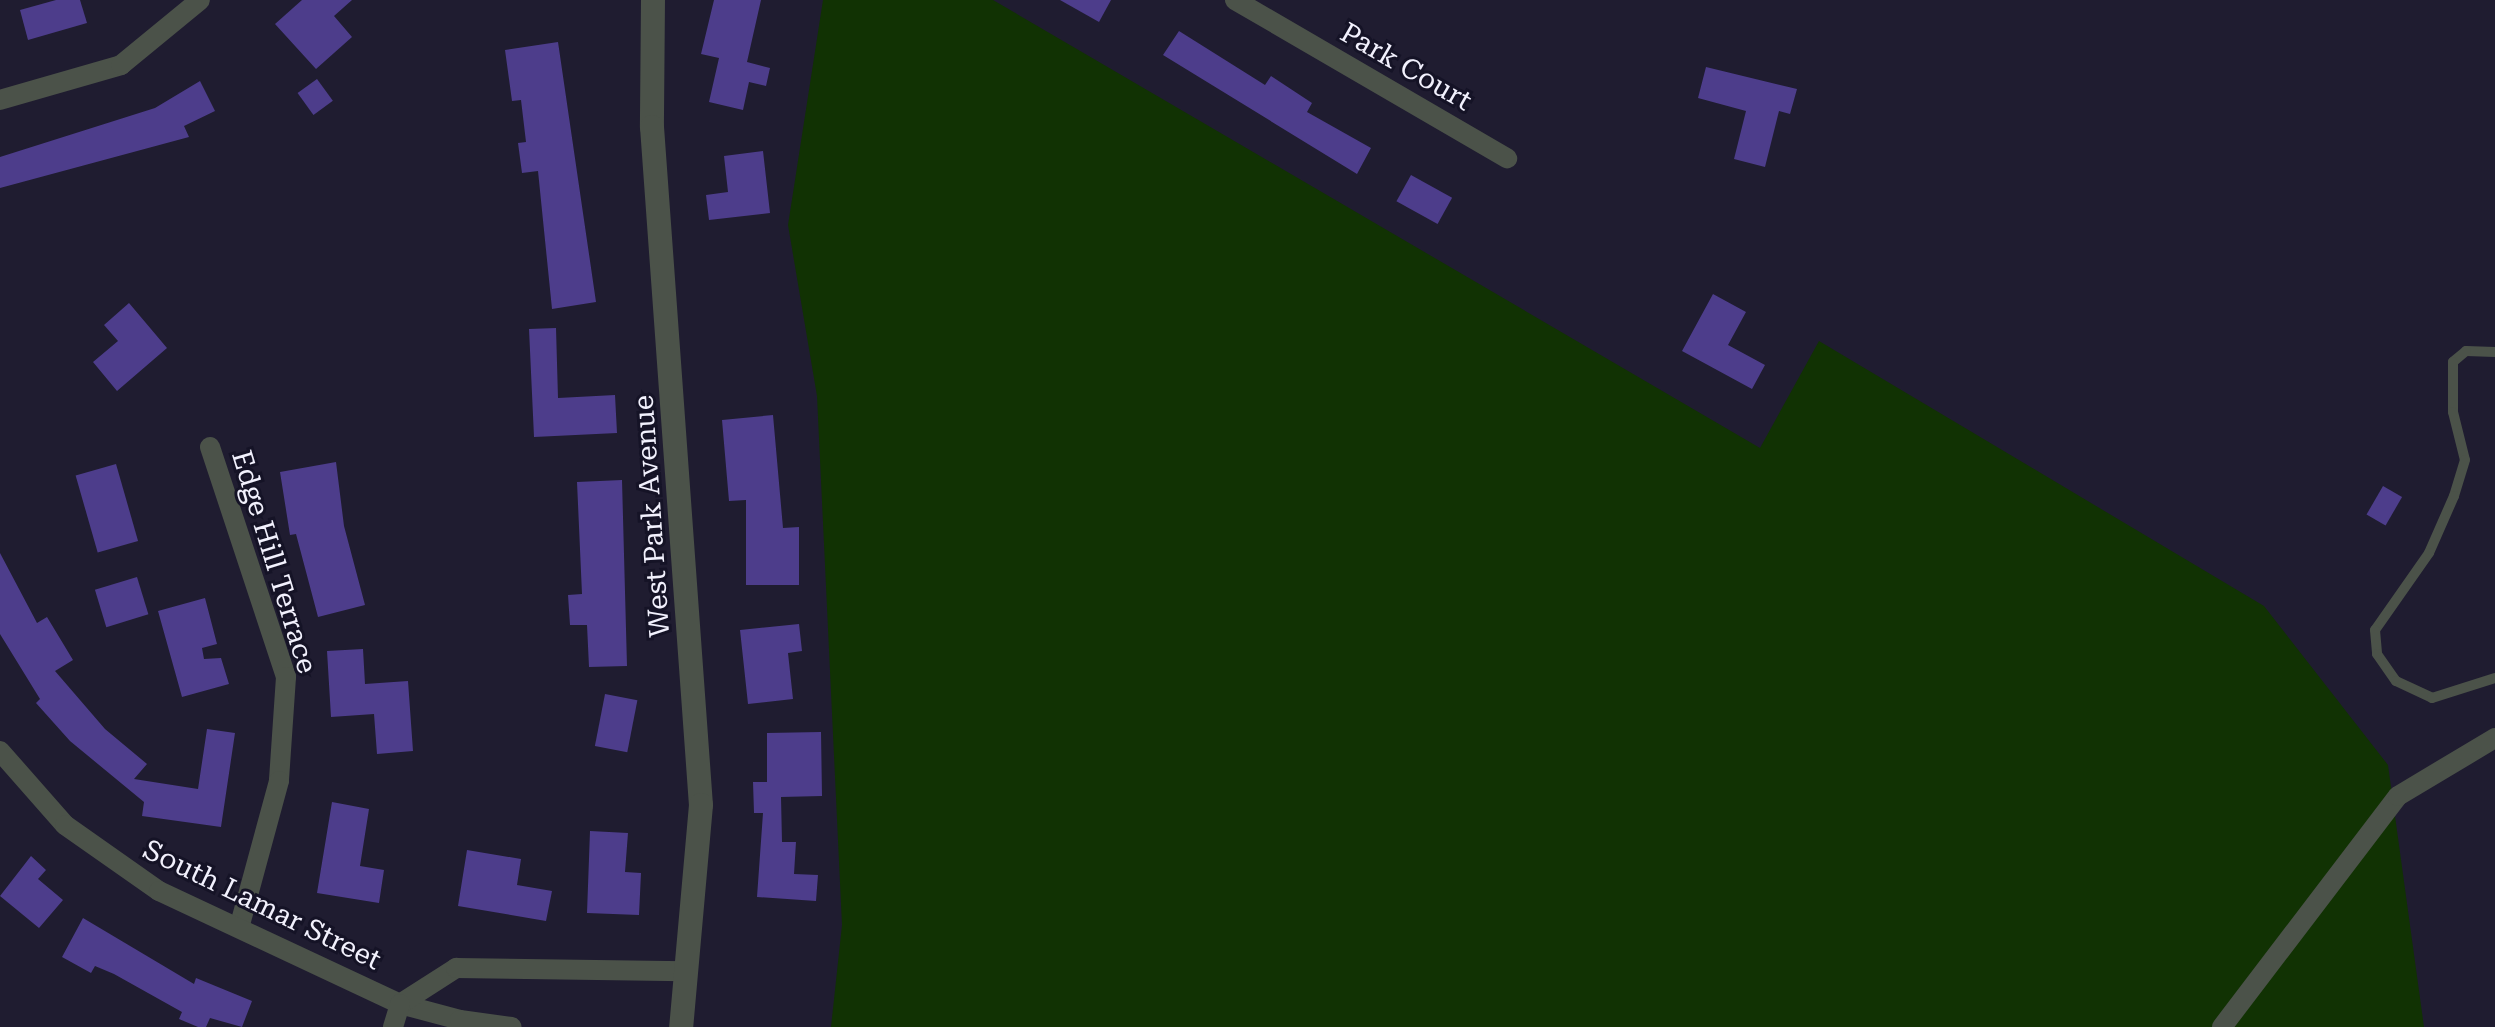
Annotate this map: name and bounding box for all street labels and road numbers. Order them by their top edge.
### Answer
street label: Park Court [1334,16,1478,118]
street label: West Park Avenue [627,394,677,638]
street label: Edge Hill Terrace [224,447,324,677]
street label: South Lamar Street [138,833,386,977]

